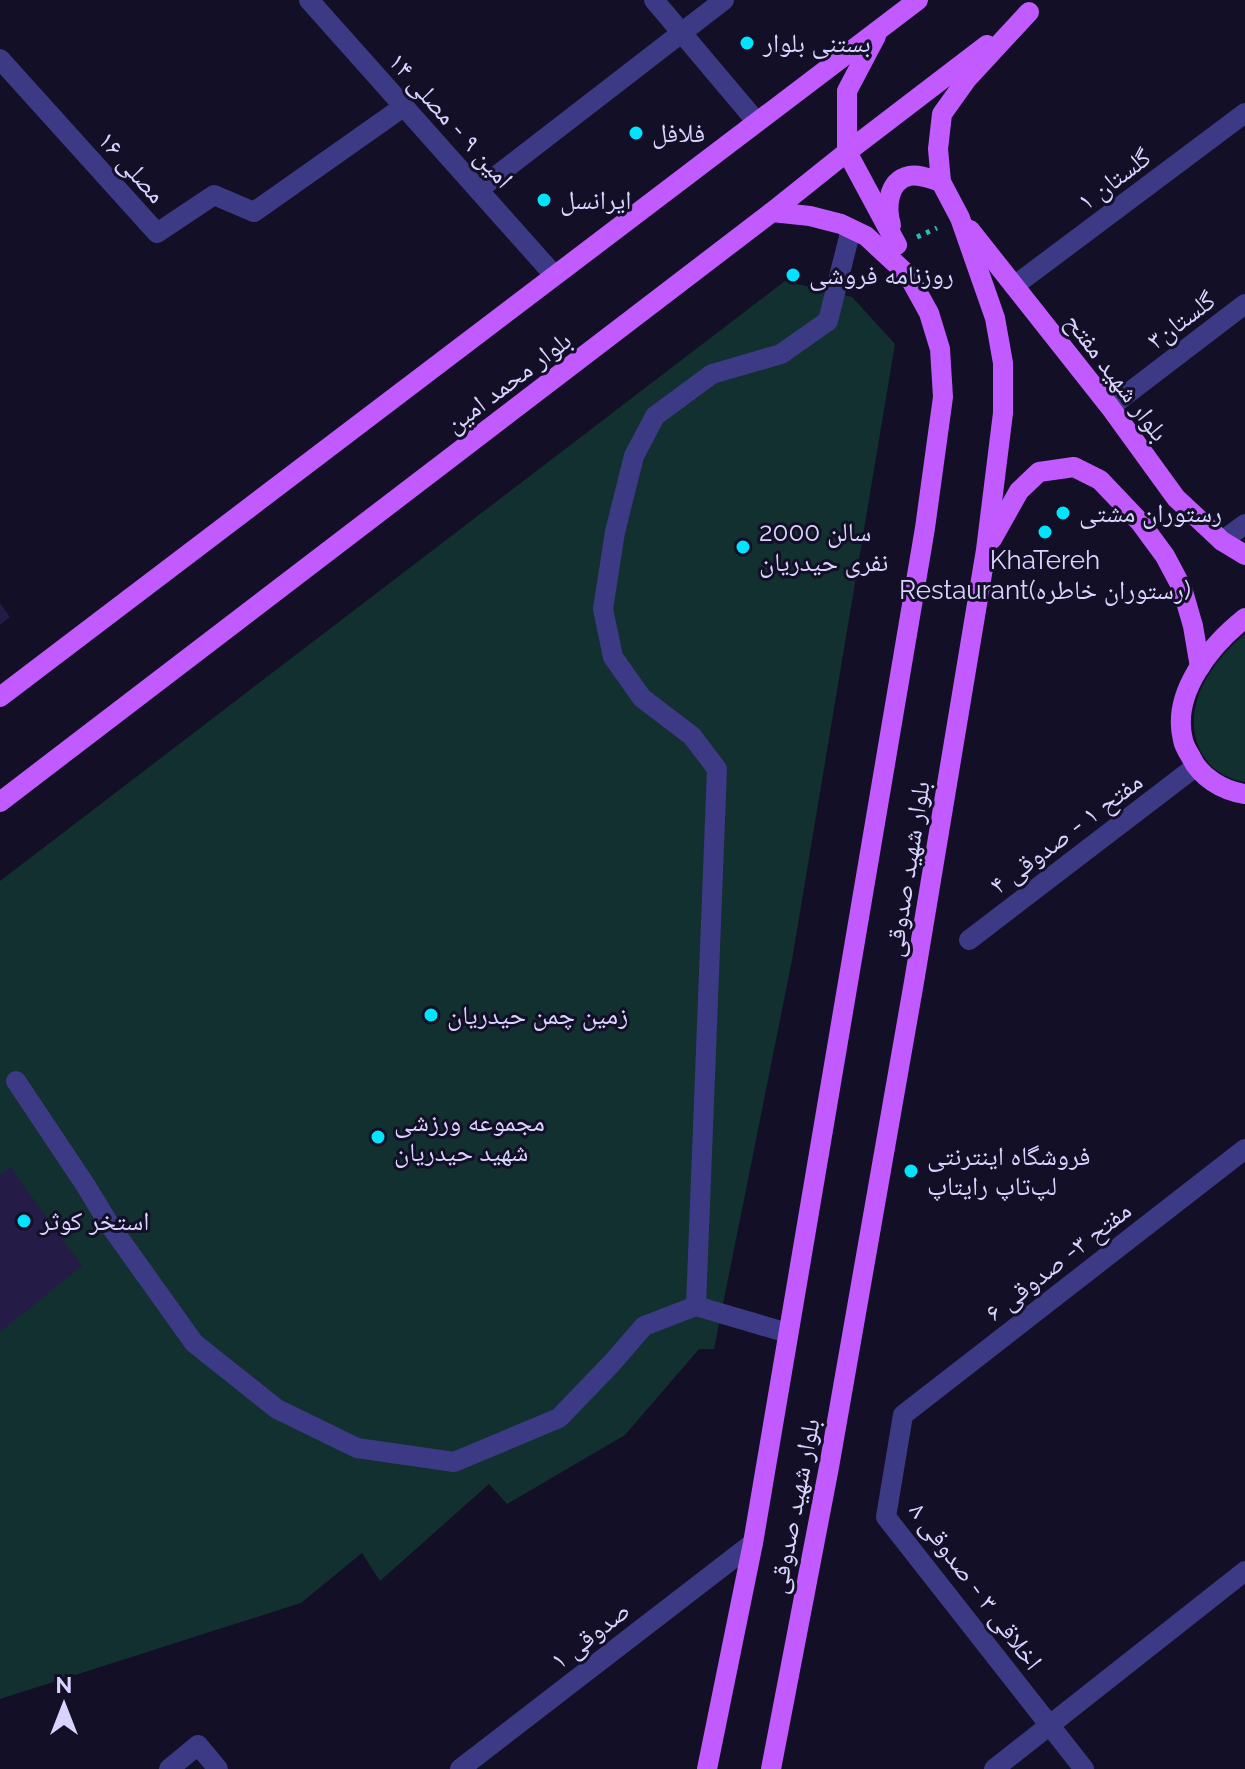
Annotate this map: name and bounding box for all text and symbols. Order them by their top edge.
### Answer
place label: بستنی بلوار [762,28,871,59]
marker: بستنی بلوار [738,34,756,52]
street label: امین ۹ - مصلی ۱۴ [382,46,520,194]
place label: فلافل [652,118,705,149]
marker: فلافل [627,124,645,142]
street label: مصلی ۱۶ [91,125,172,210]
street label: گلستان ۱ [1071,142,1157,217]
place label: ایرانسل [560,185,632,216]
marker: ایرانسل [535,191,553,209]
place label: روزنامه فروشی [809,260,954,291]
marker: روزنامه فروشی [784,266,802,284]
street label: گلستان۳ [1141,285,1222,356]
street label: بلوار شهید مفتح [1058,307,1175,448]
street label: بلوار محمد امین [439,325,578,440]
place label: رستوران مشتی [1079,498,1222,529]
marker: رستوران مشتی [1054,504,1072,522]
place label: سالن 2000 نفری حیدریان [759,517,888,578]
marker: KhaTereh Restaurant(رستوران خاطره) [1036,523,1054,541]
marker: سالن 2000 نفری حیدریان [734,538,752,556]
place label: KhaTereh Restaurant(رستوران خاطره) [899,545,1191,606]
street label: مفتح ۱ - صدوقی ۴ [984,766,1149,902]
street label: بلوار شهید صدوقی [878,779,937,959]
place label: زمین چمن حیدریان [447,1000,628,1031]
marker: زمین چمن حیدریان [422,1006,440,1024]
place label: مجموعه ورزشی شهید حیدریان [394,1107,545,1168]
marker: مجموعه ورزشی شهید حیدریان [369,1128,387,1146]
place label: فروشگاه اینترنتی لپ‌تاپ رایتاپ [927,1141,1090,1202]
marker: فروشگاه اینترنتی لپ‌تاپ رایتاپ [902,1162,920,1180]
street label: مفتح ۳- صدوقی ۶ [979,1195,1138,1329]
place label: استخر کوثر [39,1206,150,1236]
marker: استخر کوثر [15,1212,33,1230]
street label: بلوار شهید صدوقی [762,1416,827,1596]
street label: اخلاقی ۳ - صدوقی ۸ [902,1496,1049,1676]
street label: صدوقی ۱ [545,1595,636,1676]
north arrow [24,1665,104,1745]
text: N [56,1672,72,1698]

